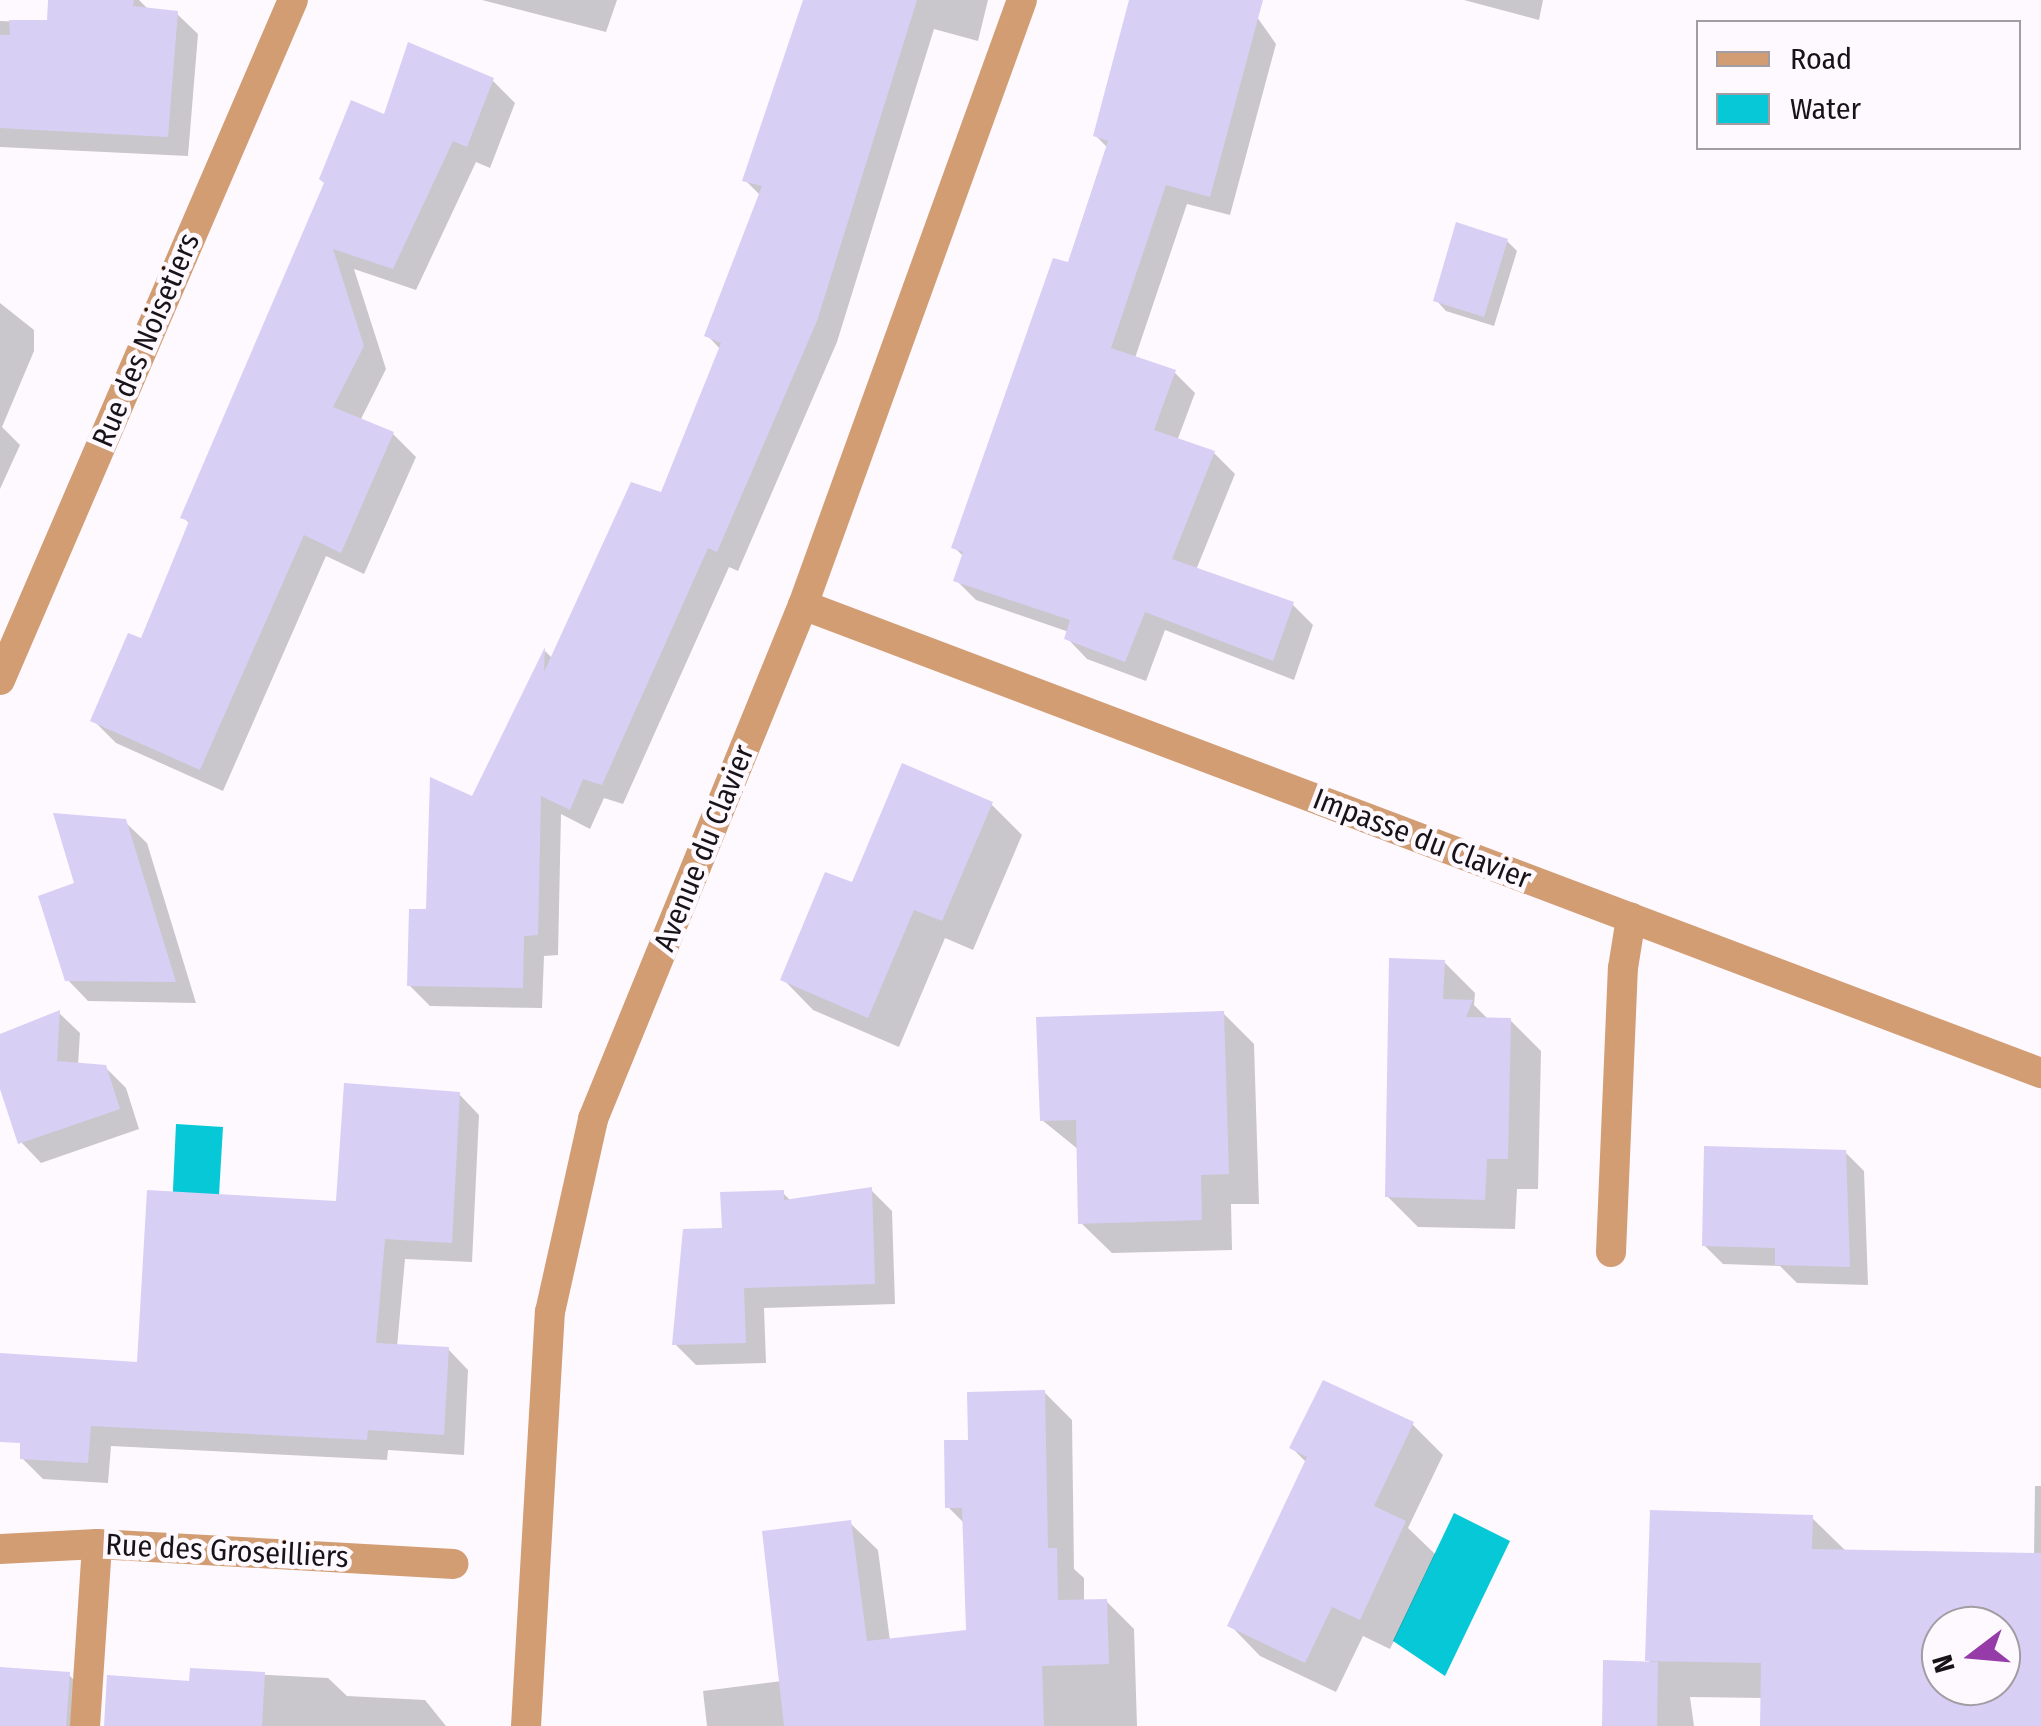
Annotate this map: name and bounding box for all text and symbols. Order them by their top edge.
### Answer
legend [1696,20,2021,150]
text: Road [1790,41,1852,77]
text: Water [1790,91,1861,127]
street label: Rue des Noisetiers [85,228,207,452]
street label: Avenue du Clavier [646,740,762,956]
street label: Impasse du Clavier [1308,781,1536,897]
street label: Rue des Groseilliers [104,1527,350,1575]
north arrow [1921,1606,2021,1706]
text: N [1925,1651,1962,1676]

